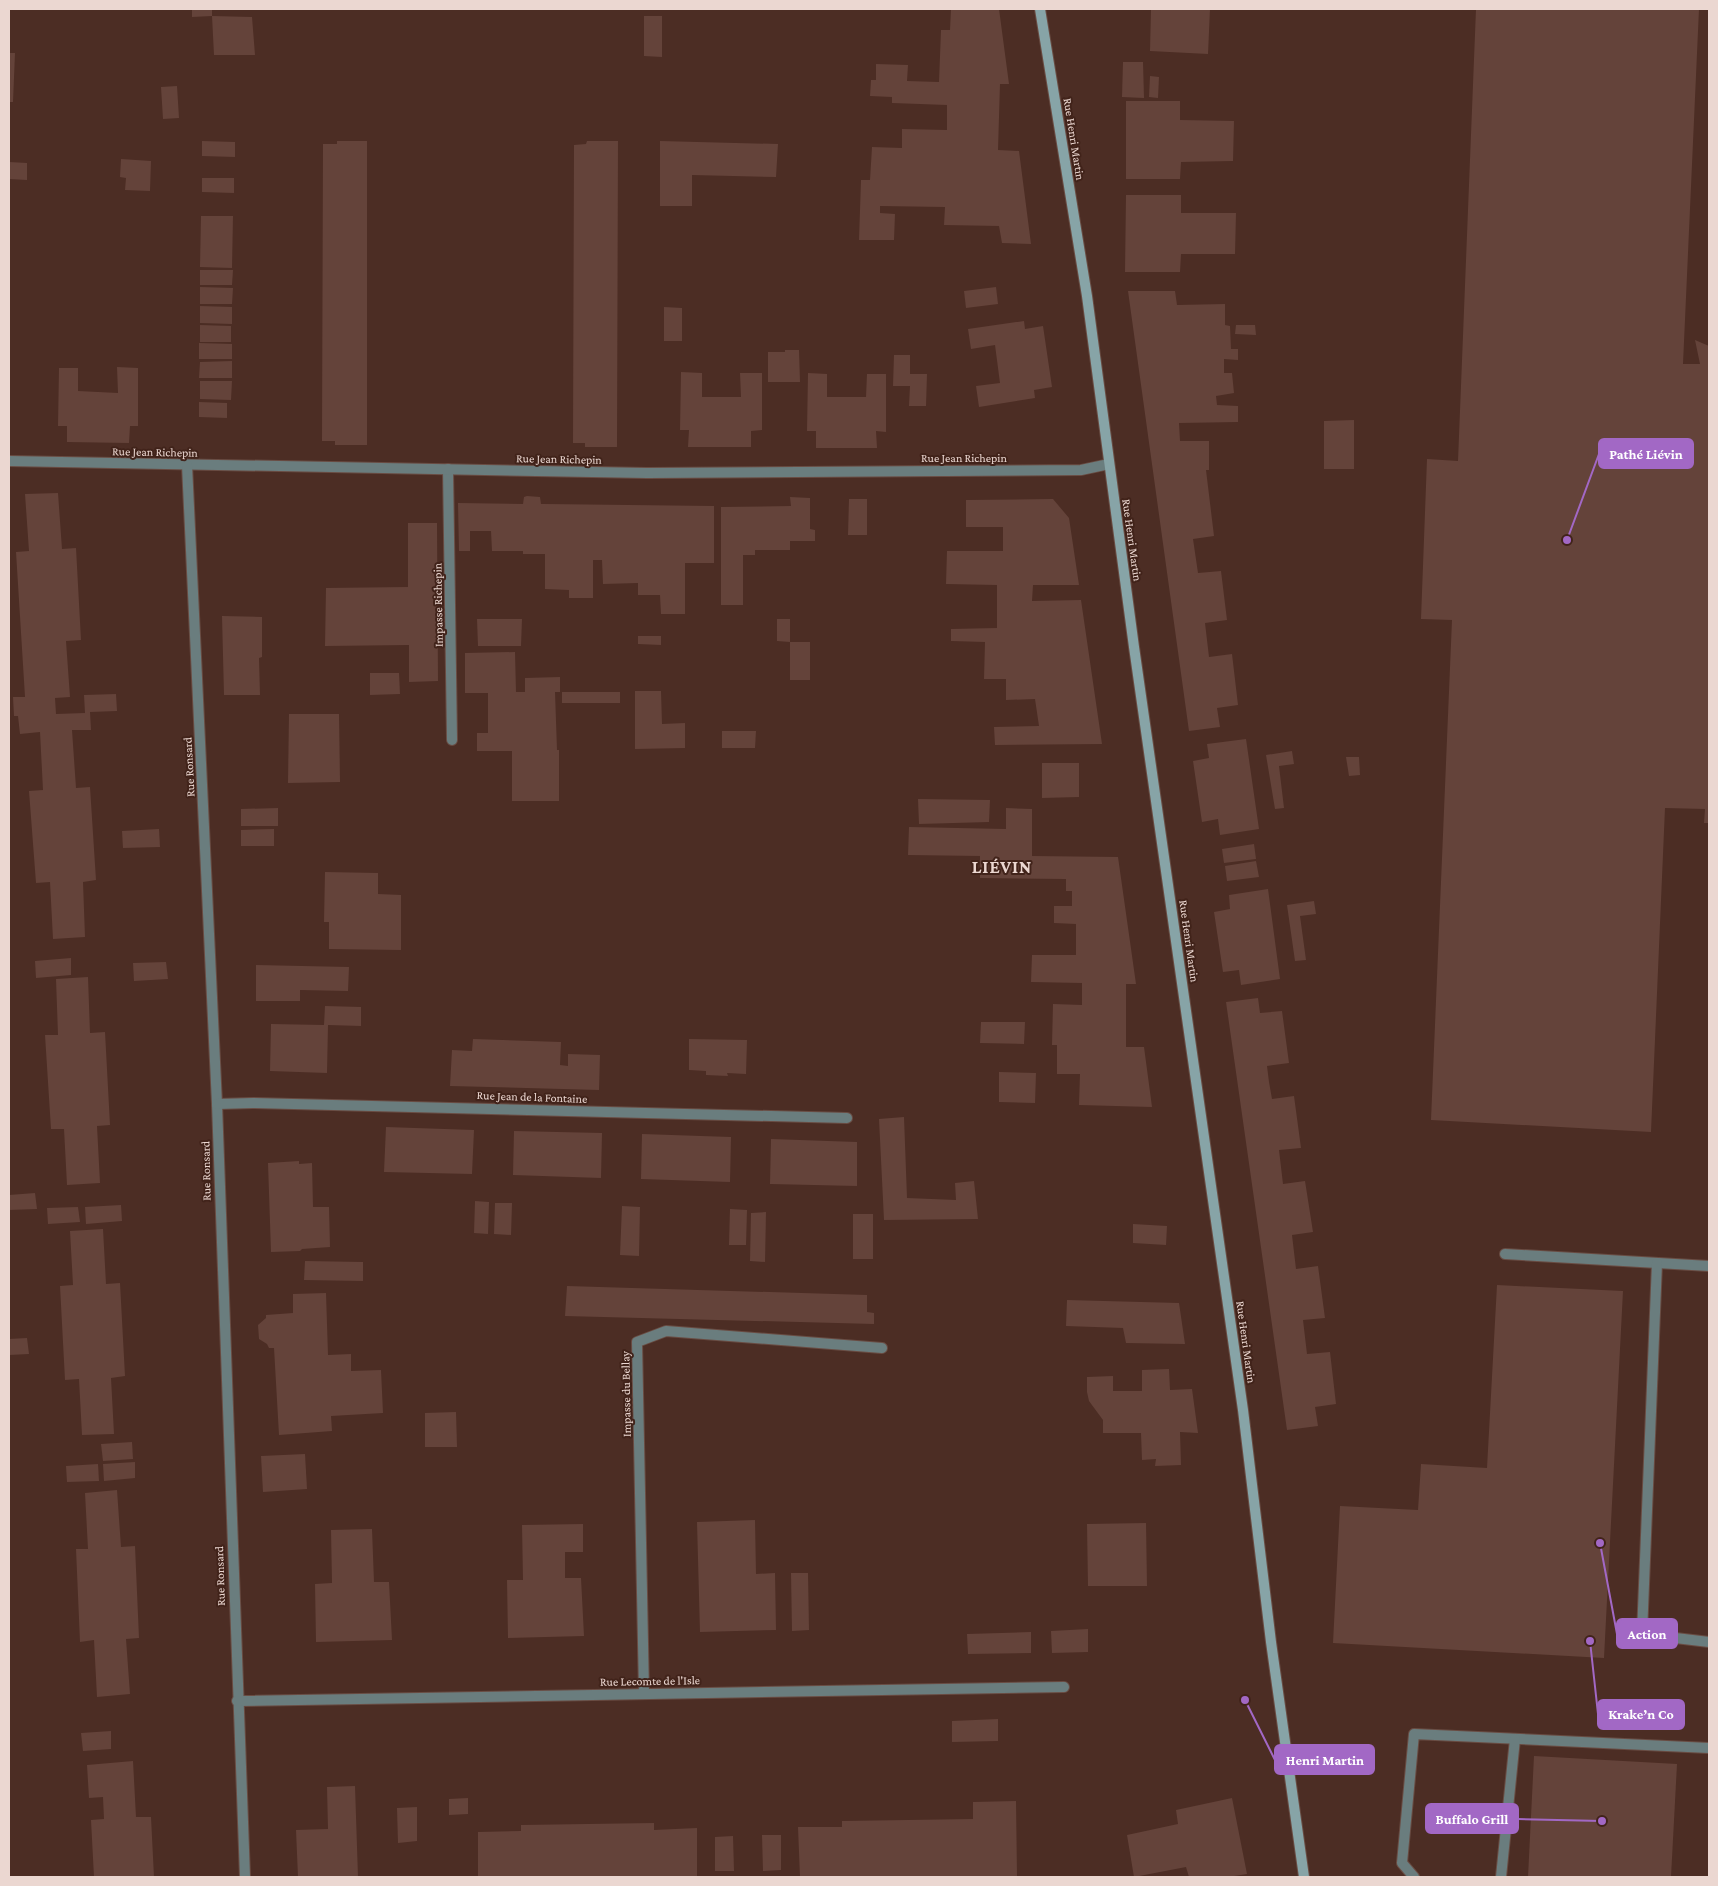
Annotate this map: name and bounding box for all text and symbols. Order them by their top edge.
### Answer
street label: Rue Henri Martin [1061,97,1087,182]
callout: Pathé Liévin [1599,439,1693,468]
street label: Rue Jean Richepin [112,444,199,460]
text: Pathé Liévin [1609,446,1683,462]
street label: Rue Jean Richepin [516,451,603,467]
street label: Rue Jean Richepin [921,451,1007,465]
street label: Rue Henri Martin [1119,498,1145,583]
street label: Impasse Richepin [430,562,446,647]
street label: Rue Ronsard [180,736,198,797]
district label: LIÉVIN [972,857,1032,877]
street label: Rue Henri Martin [1176,899,1202,984]
street label: Rue Jean de la Fontaine [476,1088,588,1106]
street label: Rue Ronsard [198,1140,214,1201]
street label: Rue Henri Martin [1233,1300,1259,1385]
street label: Impasse du Bellay [618,1350,634,1437]
street label: Rue Ronsard [212,1545,228,1606]
callout: Action [1617,1619,1677,1648]
text: Action [1626,1626,1667,1642]
street label: Rue Lecomte de l'Isle [600,1673,700,1689]
callout: Krake’n Co [1598,1700,1684,1729]
text: Krake’n Co [1608,1706,1674,1722]
callout: Henri Martin [1275,1745,1374,1774]
text: Henri Martin [1286,1752,1364,1768]
callout: Buffalo Grill [1426,1804,1518,1833]
text: Buffalo Grill [1436,1811,1508,1827]

